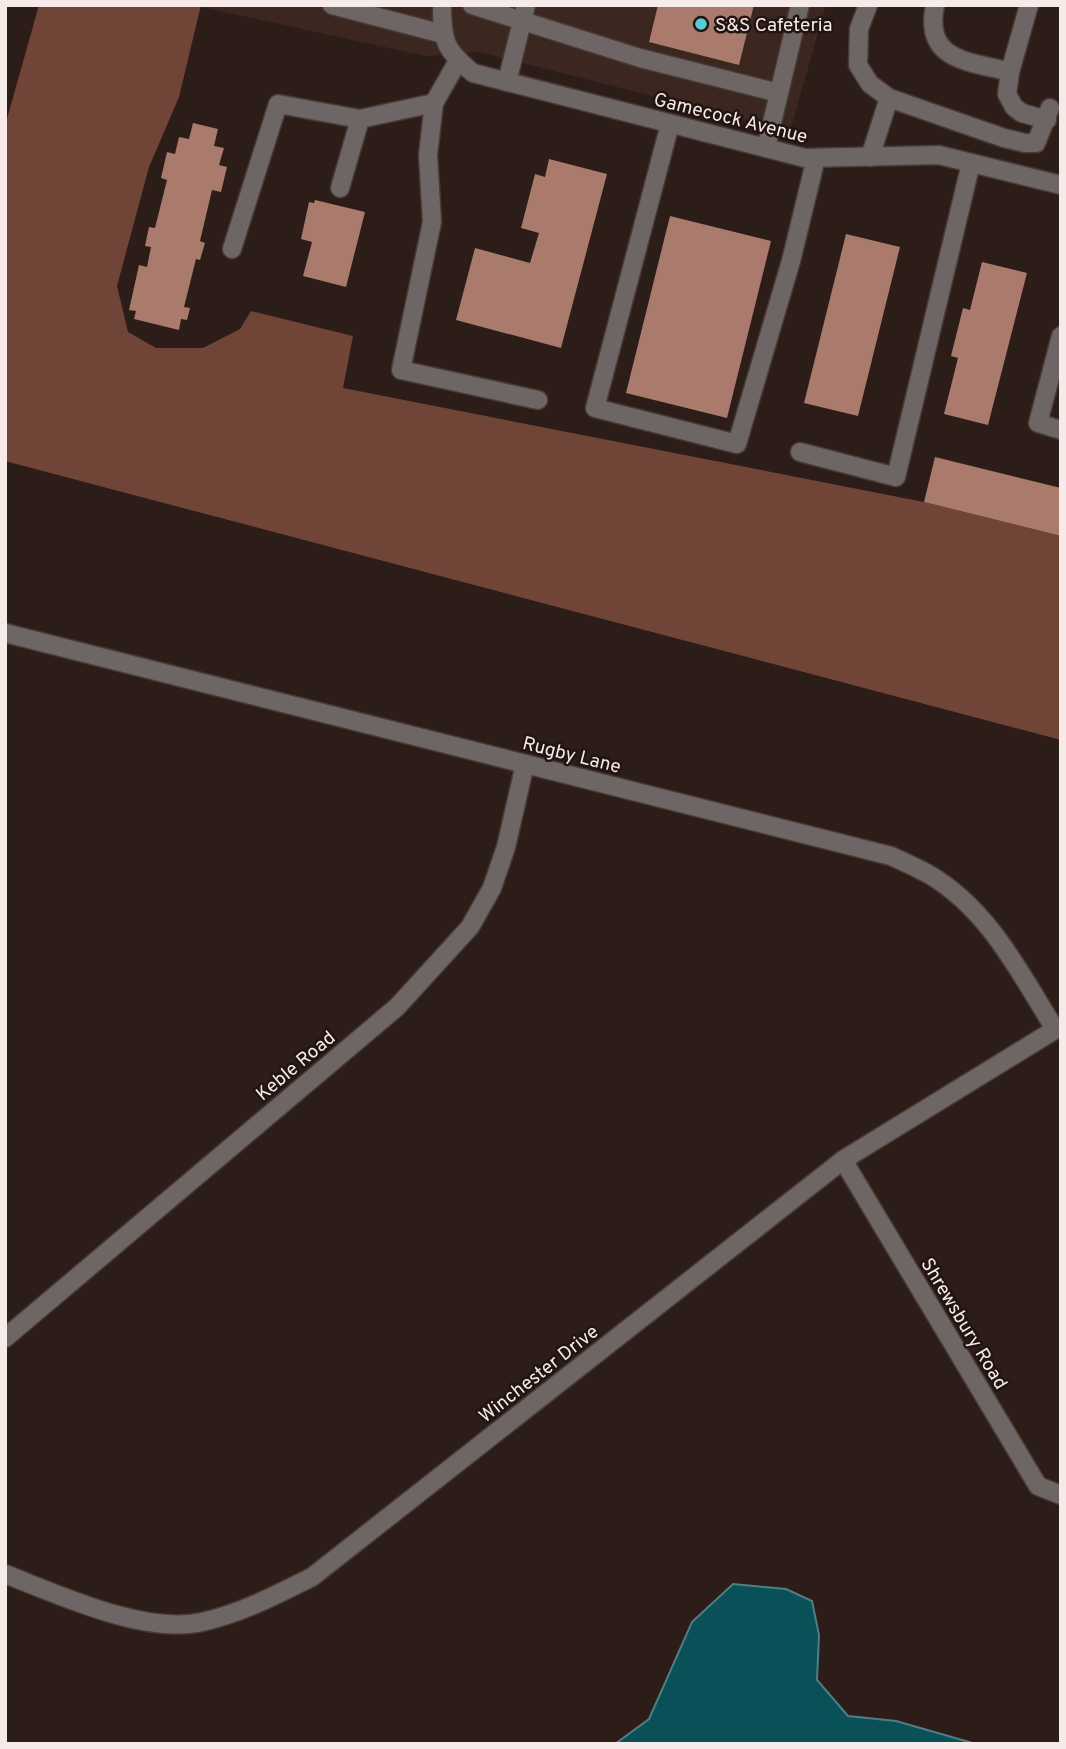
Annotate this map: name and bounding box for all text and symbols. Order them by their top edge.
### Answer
place label: S&S Cafeteria [715,14,833,38]
marker: S&S Cafeteria [693,16,709,32]
street label: Gamecock Avenue [651,88,810,150]
street label: Rugby Lane [520,732,623,780]
street label: Keble Road [252,1026,341,1107]
street label: Shrewsbury Road [915,1254,1012,1394]
street label: Winchester Drive [475,1320,604,1429]

